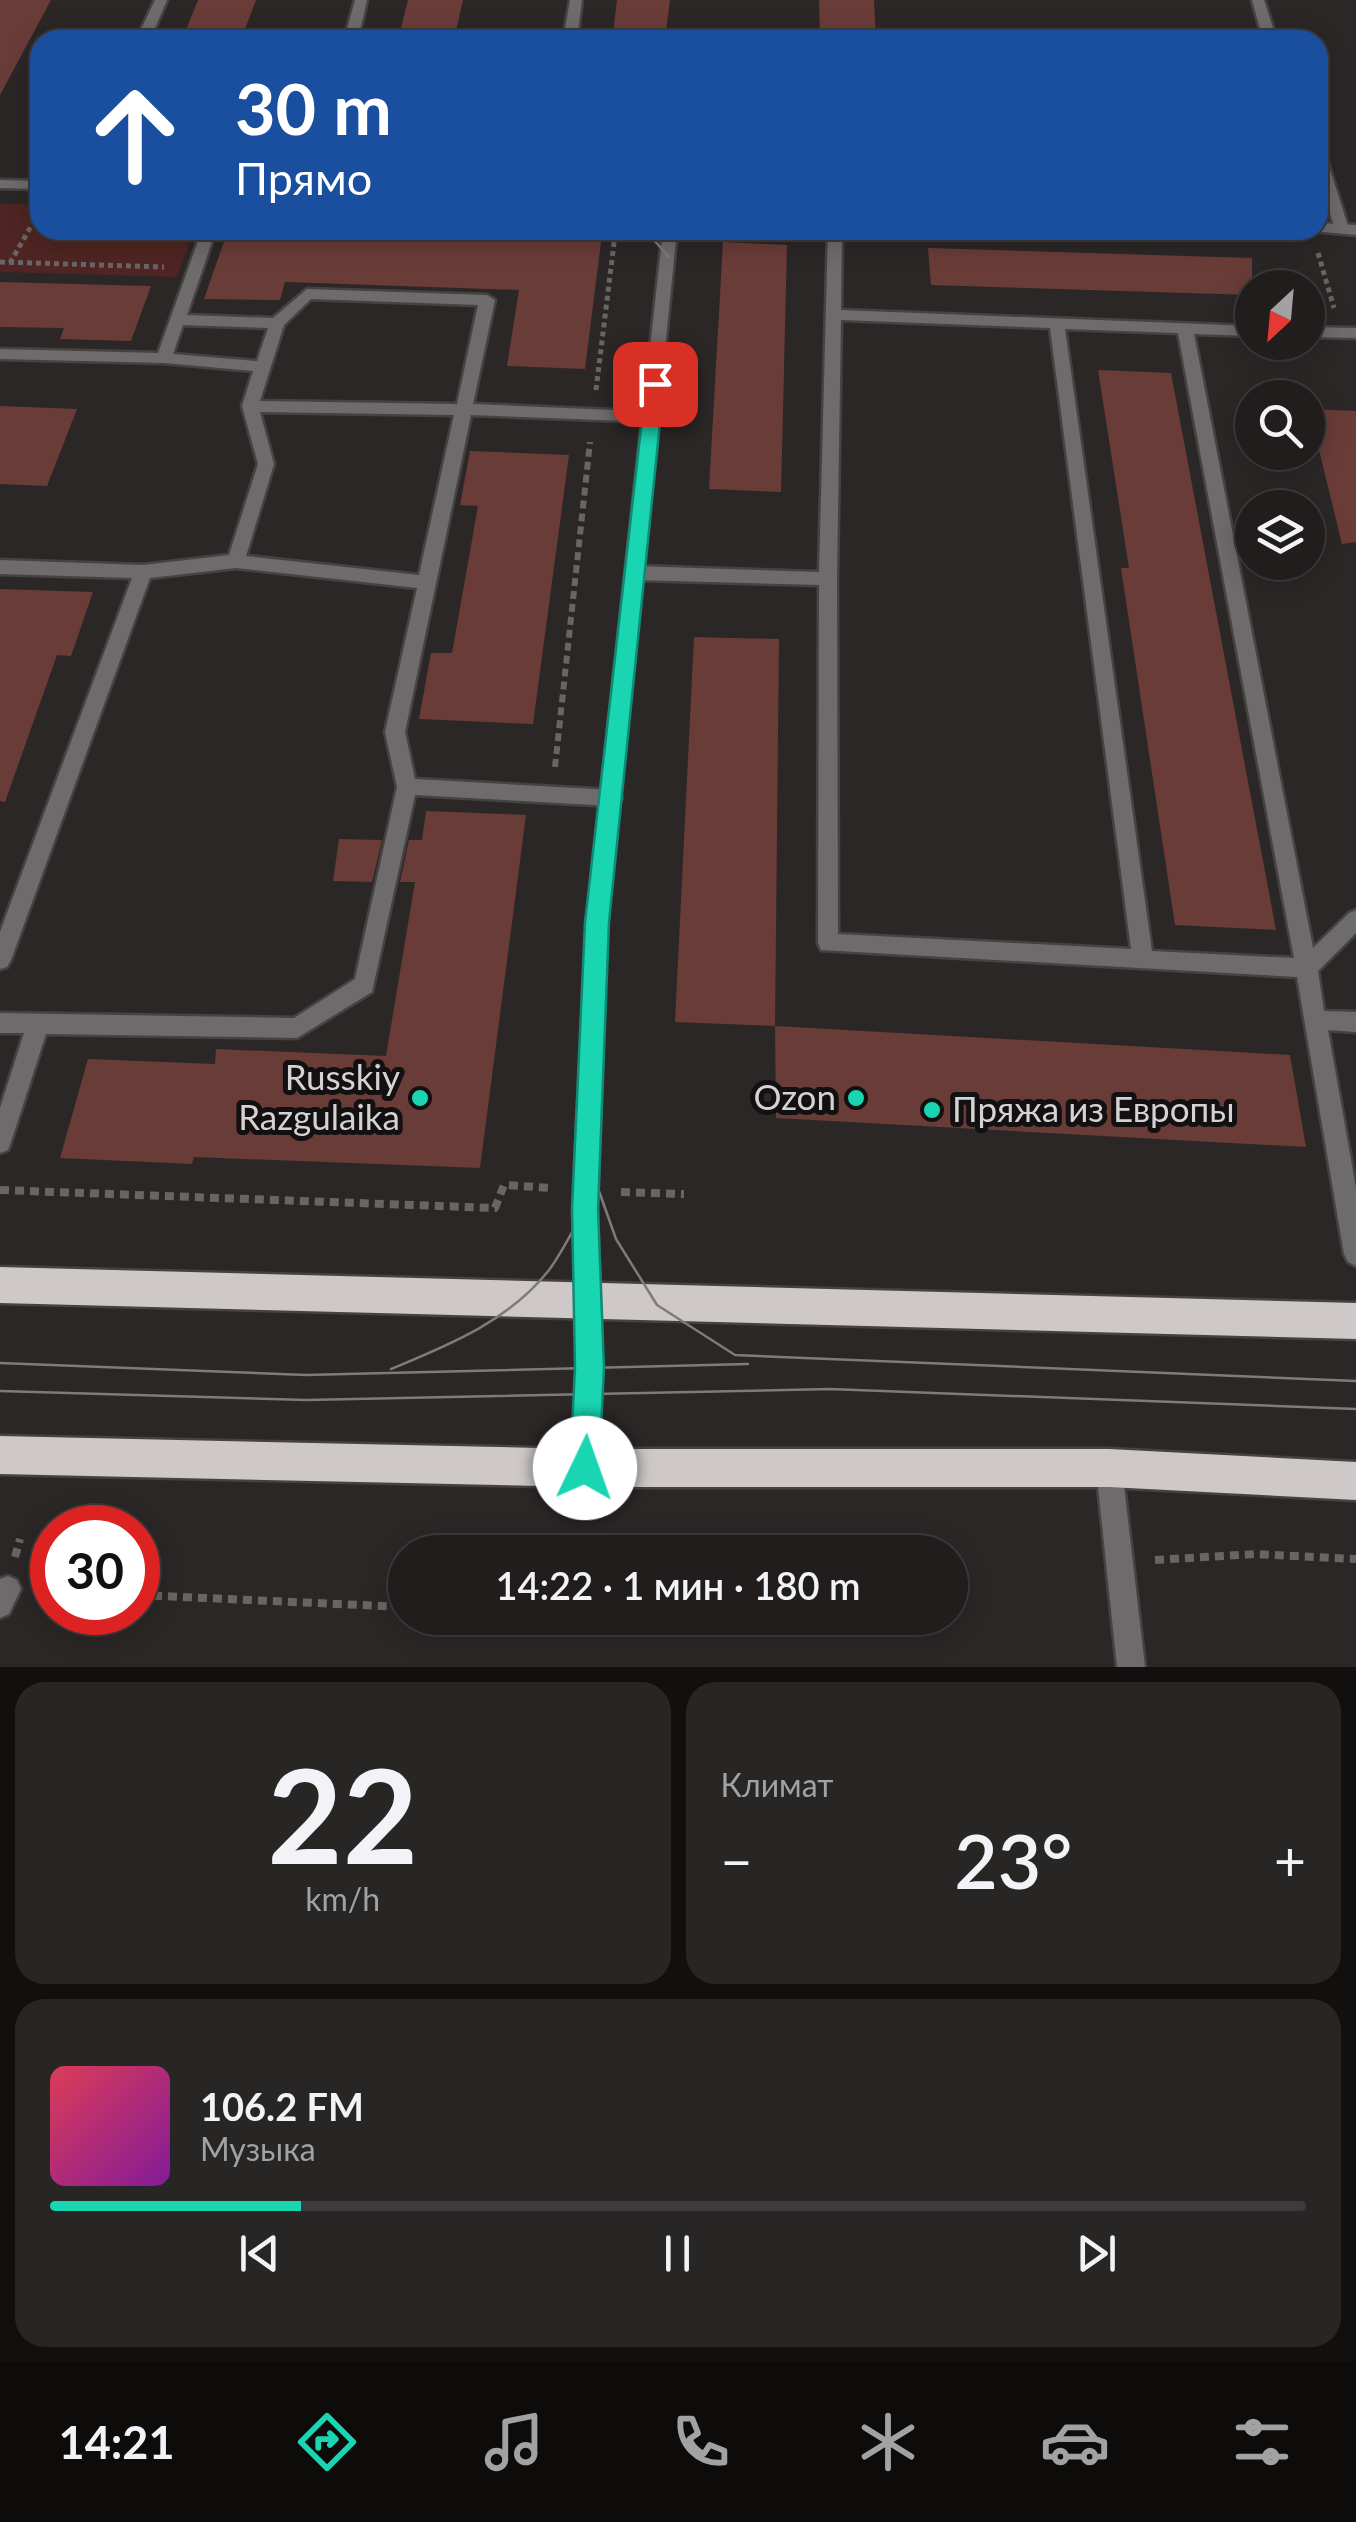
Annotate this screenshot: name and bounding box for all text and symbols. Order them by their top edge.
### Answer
text: 30 m [235,66,392,150]
icon: ahead [70,70,200,200]
text: Прямо [235,151,372,205]
north arrow [1235,270,1325,360]
map controls [1235,270,1325,580]
pin [613,342,698,427]
icon: arrive [628,357,683,412]
button: search [1235,380,1325,470]
button: layers [1235,490,1325,580]
place label: Russkiy Razgulaika [238,1055,400,1137]
place label: Ozon [754,1075,836,1117]
marker: Russkiy Razgulaika [409,1087,431,1109]
marker: Ozon [845,1087,867,1109]
place label: Пряжа из Европы [952,1087,1234,1129]
marker: Пряжа из Европы [921,1099,943,1121]
position arrow [533,1416,637,1520]
speed limit sign: 30 [30,1505,160,1635]
text: 14:22 · 1 мин · 180 m [495,1562,861,1608]
text: 22 [267,1736,418,1892]
text: Климат [721,1765,833,1804]
text: 23° [954,1815,1072,1905]
text: − [721,1827,752,1893]
text: + [1274,1827,1306,1893]
text: km/h [305,1879,380,1918]
text: 106.2 FM [200,2083,364,2129]
text: Музыка [200,2129,316,2168]
icon: previous [232,2226,287,2281]
icon: pause [650,2226,705,2281]
icon: next [1069,2226,1124,2281]
icon: directions [292,2407,362,2477]
icon: music [479,2407,549,2477]
icon: phone [666,2407,736,2477]
icon: climate [853,2407,923,2477]
icon: car [1040,2407,1110,2477]
icon: filters [1227,2407,1297,2477]
text: 14:21 [59,2415,175,2469]

